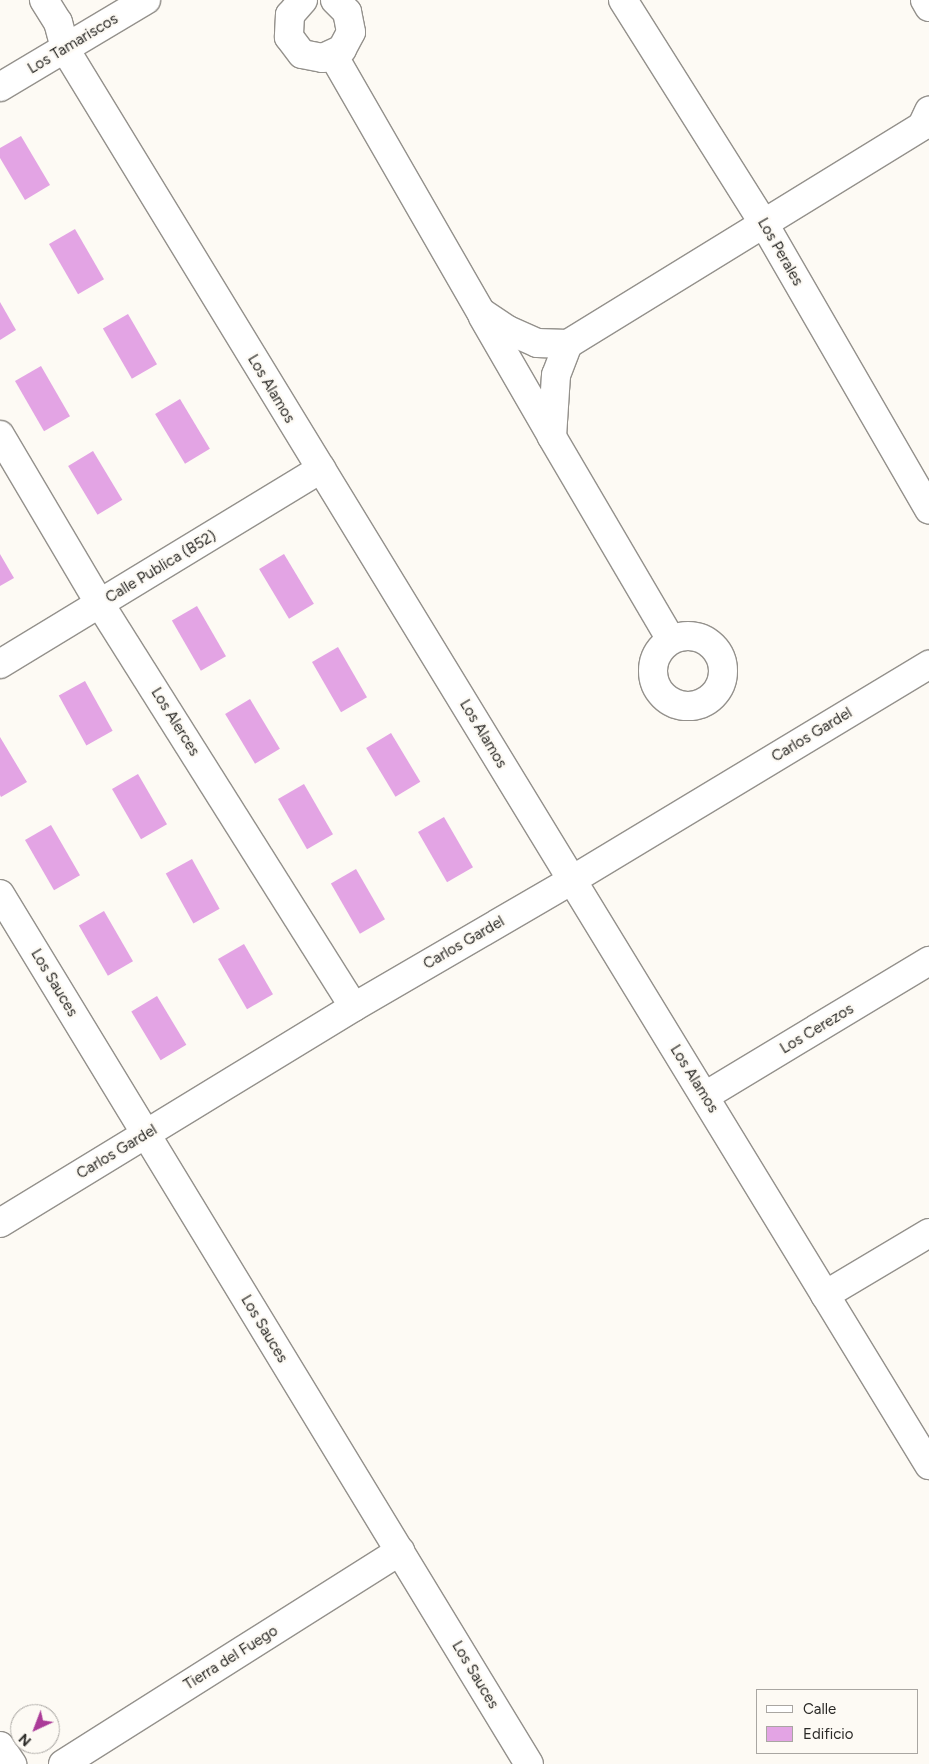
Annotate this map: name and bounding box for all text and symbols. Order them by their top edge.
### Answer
street label: Los Tamariscos [25,10,121,78]
street label: Los Perales [753,215,807,289]
street label: Los Alamos [244,351,298,427]
street label: Calle Publica (B52) [102,527,220,607]
street label: Los Alerces [147,684,203,760]
street label: Los Alamos [456,696,510,772]
street label: Carlos Gardel [769,704,855,766]
street label: Carlos Gardel [420,913,508,973]
street label: Los Sauces [27,946,81,1020]
street label: Los Cerezos [777,1000,857,1058]
street label: Los Alamos [666,1042,722,1116]
street label: Carlos Gardel [74,1121,160,1183]
street label: Los Sauces [237,1292,291,1366]
street label: Tierra del Fuego [181,1622,281,1694]
street label: Los Sauces [448,1638,502,1712]
legend [756,1689,919,1754]
text: Calle [803,1700,836,1718]
north arrow [10,1704,60,1754]
text: Edificio [803,1725,853,1743]
text: N [15,1730,35,1750]

